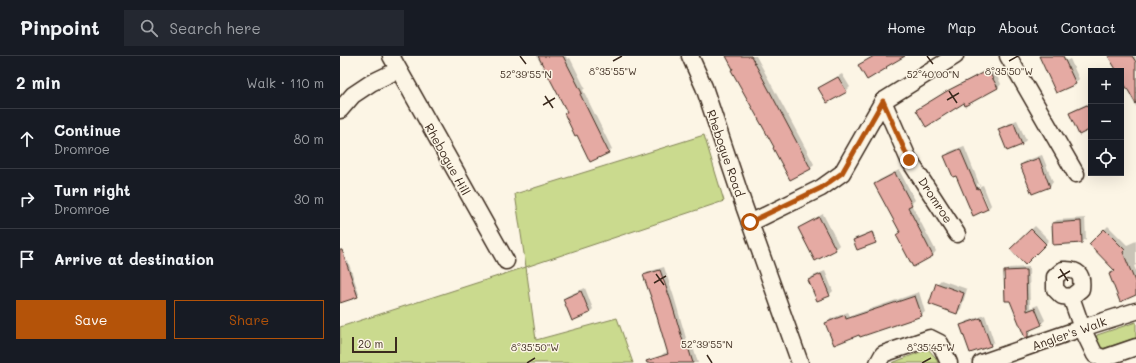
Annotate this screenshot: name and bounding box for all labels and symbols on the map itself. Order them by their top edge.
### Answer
text: 8°35'55"W [589,64,637,78]
text: 8°35'50"W [985,64,1033,78]
text: 52°39'55"N [500,67,552,81]
text: 52°40'00"N [907,67,959,81]
street label: Rhebogue Road [704,107,749,199]
street label: Rhebogue Hill [422,120,474,198]
route end [900,151,918,169]
street label: Dromroe [915,174,957,226]
route start [741,213,759,231]
street label: Angler's Walk [1029,313,1109,353]
scale bar [352,335,397,354]
text: 52°39'55"N [681,337,733,351]
text: 8°35'50"W [511,340,559,354]
text: 8°35'45"W [907,340,955,354]

